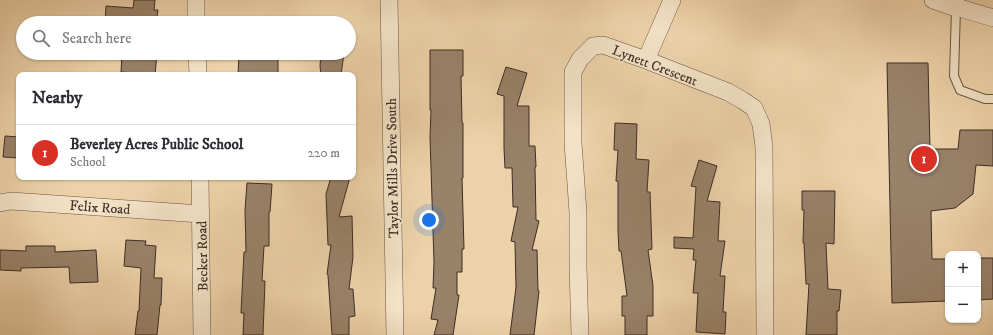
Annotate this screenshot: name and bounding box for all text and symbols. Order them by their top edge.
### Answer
search box [16,16,356,60]
icon: search [30,27,52,49]
text: Search here [62,29,131,48]
street label: Lynett Crescent [609,41,700,91]
text: Nearby [32,87,82,109]
street label: Taylor Mills Drive South [383,97,403,238]
text: Beverley Acres Public School [70,135,243,154]
pin: 1 [911,144,937,174]
text: 1 [43,145,47,161]
text: 220 m [308,145,340,161]
text: School [70,154,106,170]
street label: Felix Road [69,197,131,219]
your location [419,210,439,230]
street label: Becker Road [193,221,213,291]
map controls [945,251,981,323]
button: + [945,251,981,287]
button: − [945,287,981,323]

